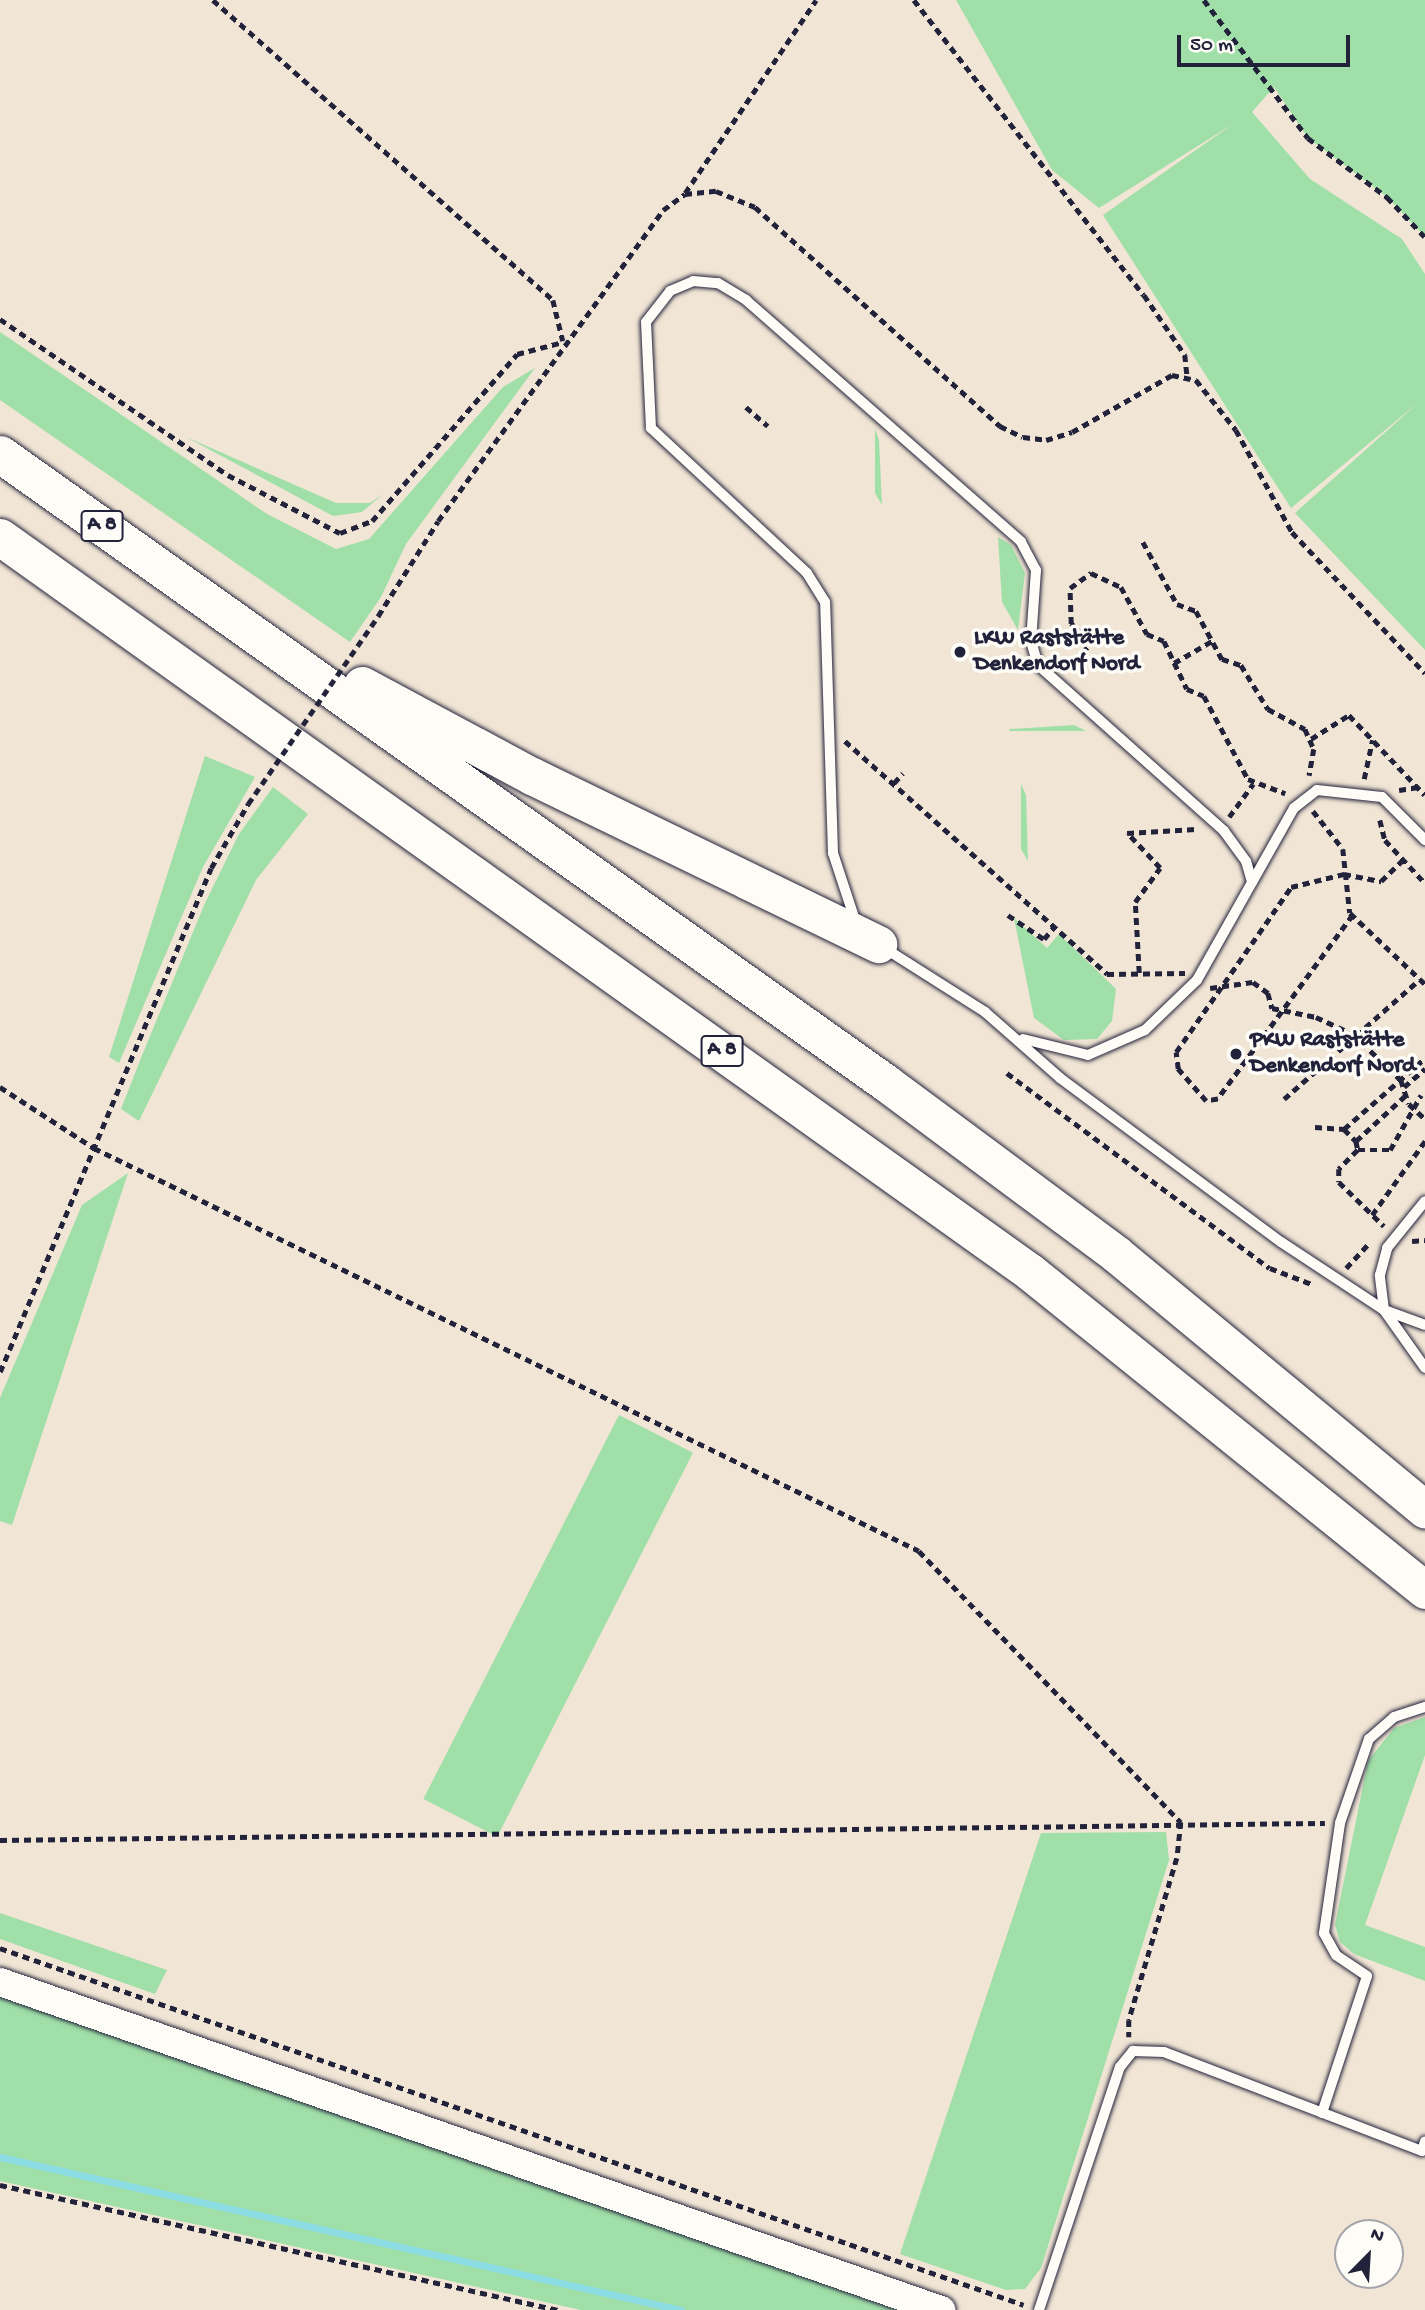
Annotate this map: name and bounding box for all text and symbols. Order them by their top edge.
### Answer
scale bar [1180,21,1353,65]
text: 50 m [1190,34,1233,59]
road number: A 8 [79,508,125,544]
place label: LKW Raststätte Denkendorf Nord [974,625,1139,679]
marker: LKW Raststätte Denkendorf Nord [952,644,968,660]
place label: PKW Raststätte Denkendorf Nord [1250,1027,1415,1081]
road number: A 8 [699,1034,745,1068]
marker: PKW Raststätte Denkendorf Nord [1228,1046,1244,1062]
north arrow [1334,2219,1404,2289]
text: N [1367,2223,1387,2249]

